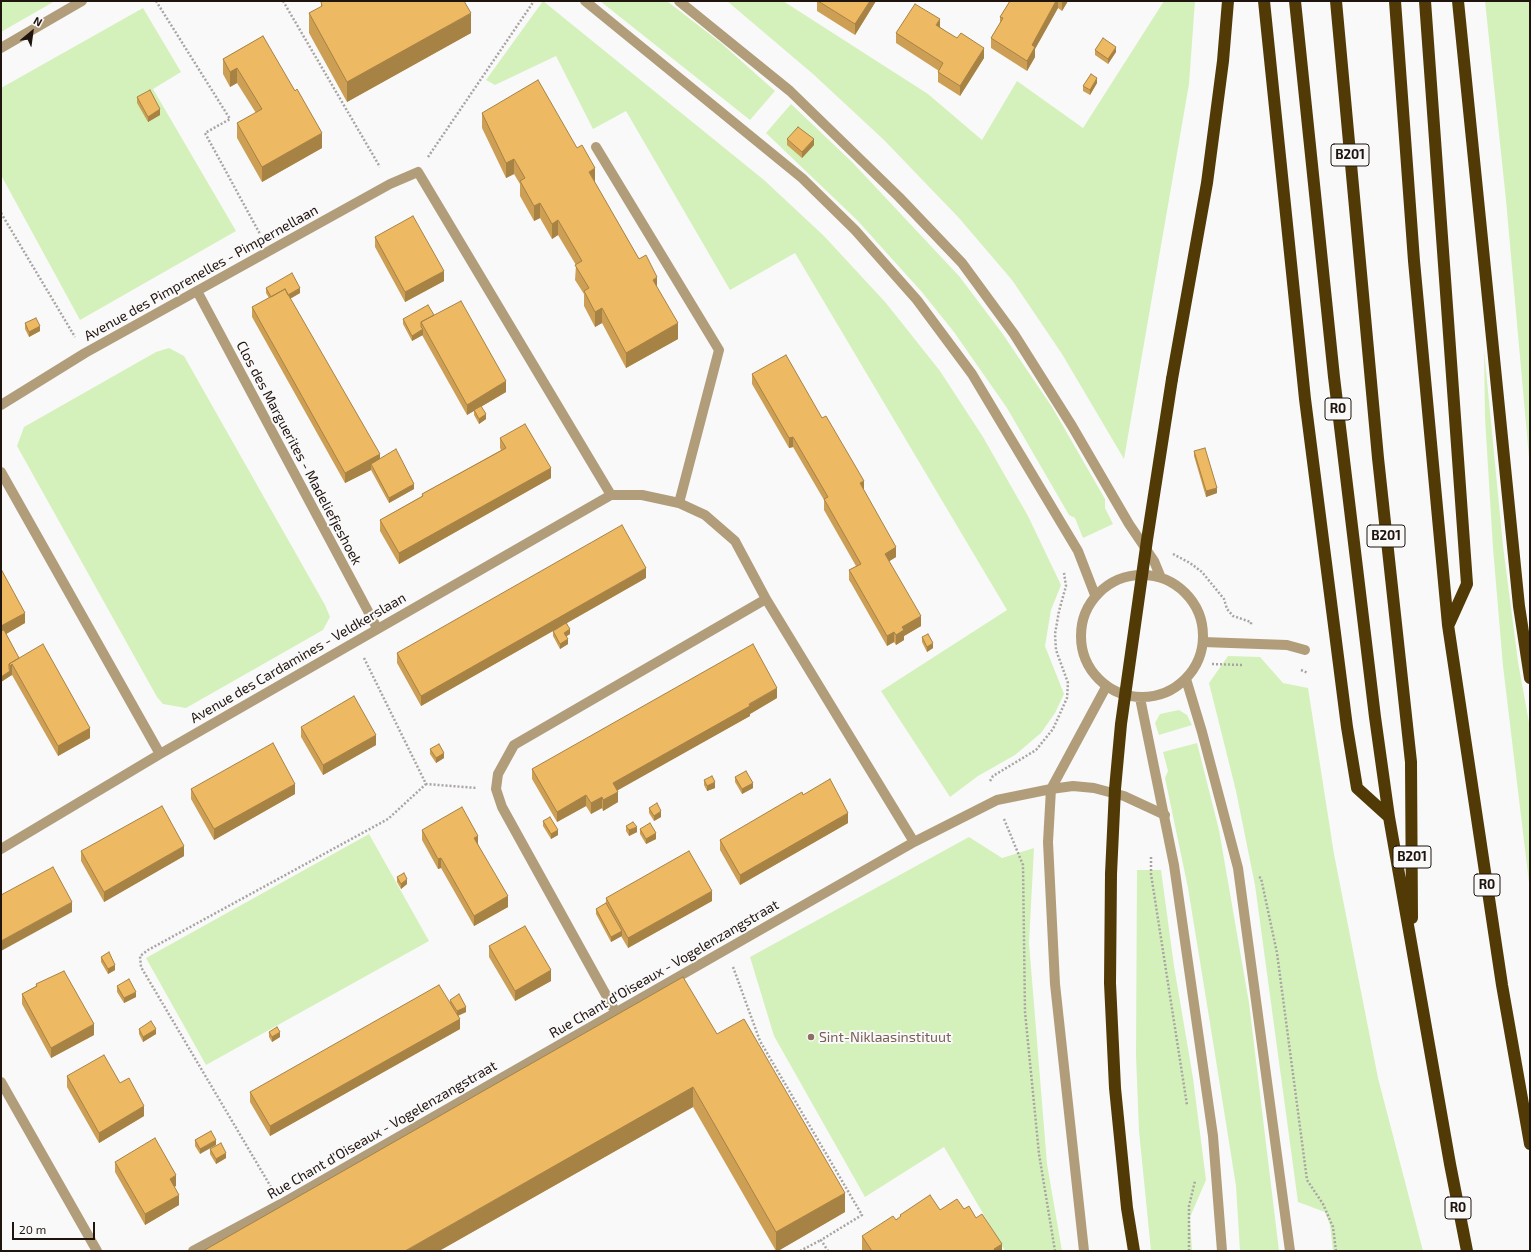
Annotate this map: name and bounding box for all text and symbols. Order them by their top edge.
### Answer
north arrow [12,12,52,52]
text: N [31,13,45,29]
road number: B201 [1331,144,1369,166]
street label: Avenue des Pimprenelles - Pimpernellaan [81,201,321,345]
street label: Clos des Marguerites - Madeliefjeshoek [233,338,365,568]
road number: R0 [1325,398,1351,420]
road number: B201 [1367,525,1405,547]
street label: Avenue des Cardamines - Veldkerslaan [187,589,409,727]
road number: B201 [1393,846,1431,868]
road number: R0 [1474,874,1500,896]
street label: Rue Chant d'Oiseaux - Vogelenzangstraat [546,896,782,1042]
place label: Sint-Niklaasinstituut [819,1029,951,1045]
marker: Sint-Niklaasinstituut [806,1032,816,1042]
street label: Rue Chant d'Oiseaux - Vogelenzangstraat [264,1057,500,1203]
road number: R0 [1445,1197,1471,1219]
scale bar [14,1214,97,1240]
text: 20 m [19,1222,46,1236]

